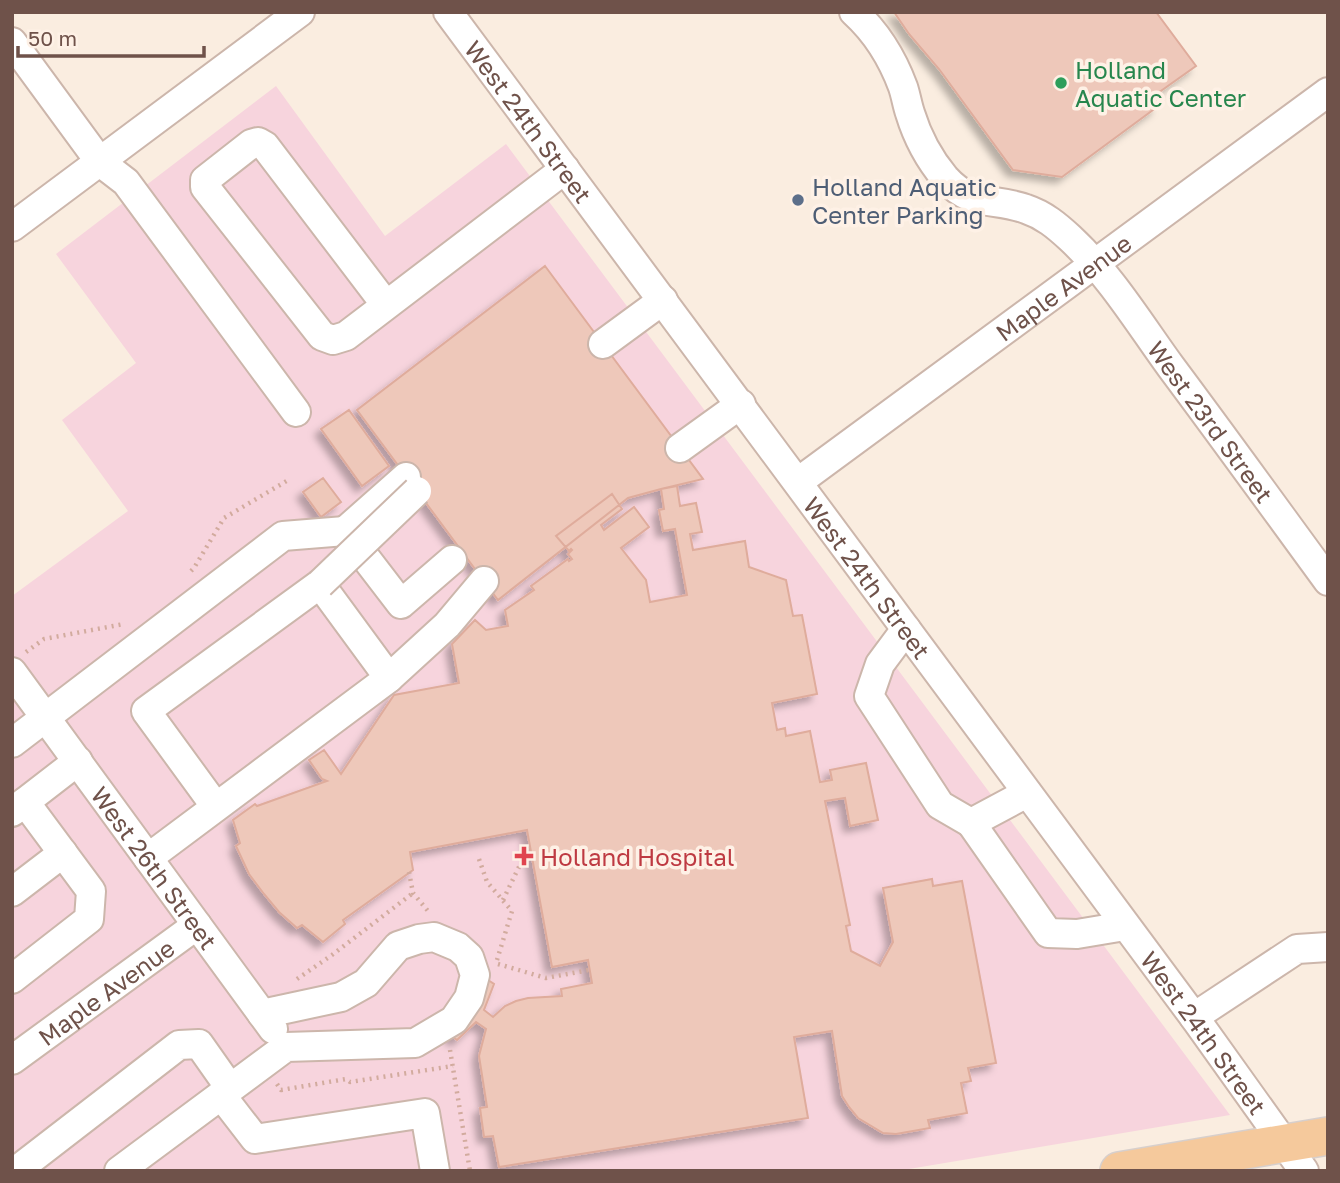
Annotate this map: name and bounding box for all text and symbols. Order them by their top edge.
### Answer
scale bar [18,14,203,58]
text: 50 m [28,25,77,51]
street label: West 24th Street [459,35,599,208]
place label: Holland Aquatic Center [1075,55,1246,112]
marker: Holland Aquatic Center [1053,75,1069,91]
place label: Holland Aquatic Center Parking [812,172,997,229]
marker: Holland Aquatic Center Parking [790,192,806,208]
street label: Maple Avenue [990,228,1136,346]
street label: West 23rd Street [1142,335,1280,508]
street label: West 24th Street [798,491,937,664]
street label: West 26th Street [86,780,224,954]
place label: Holland Hospital [540,842,734,871]
marker: Holland Hospital [514,846,534,866]
street label: Maple Avenue [32,932,179,1051]
street label: West 24th Street [1135,945,1273,1119]

